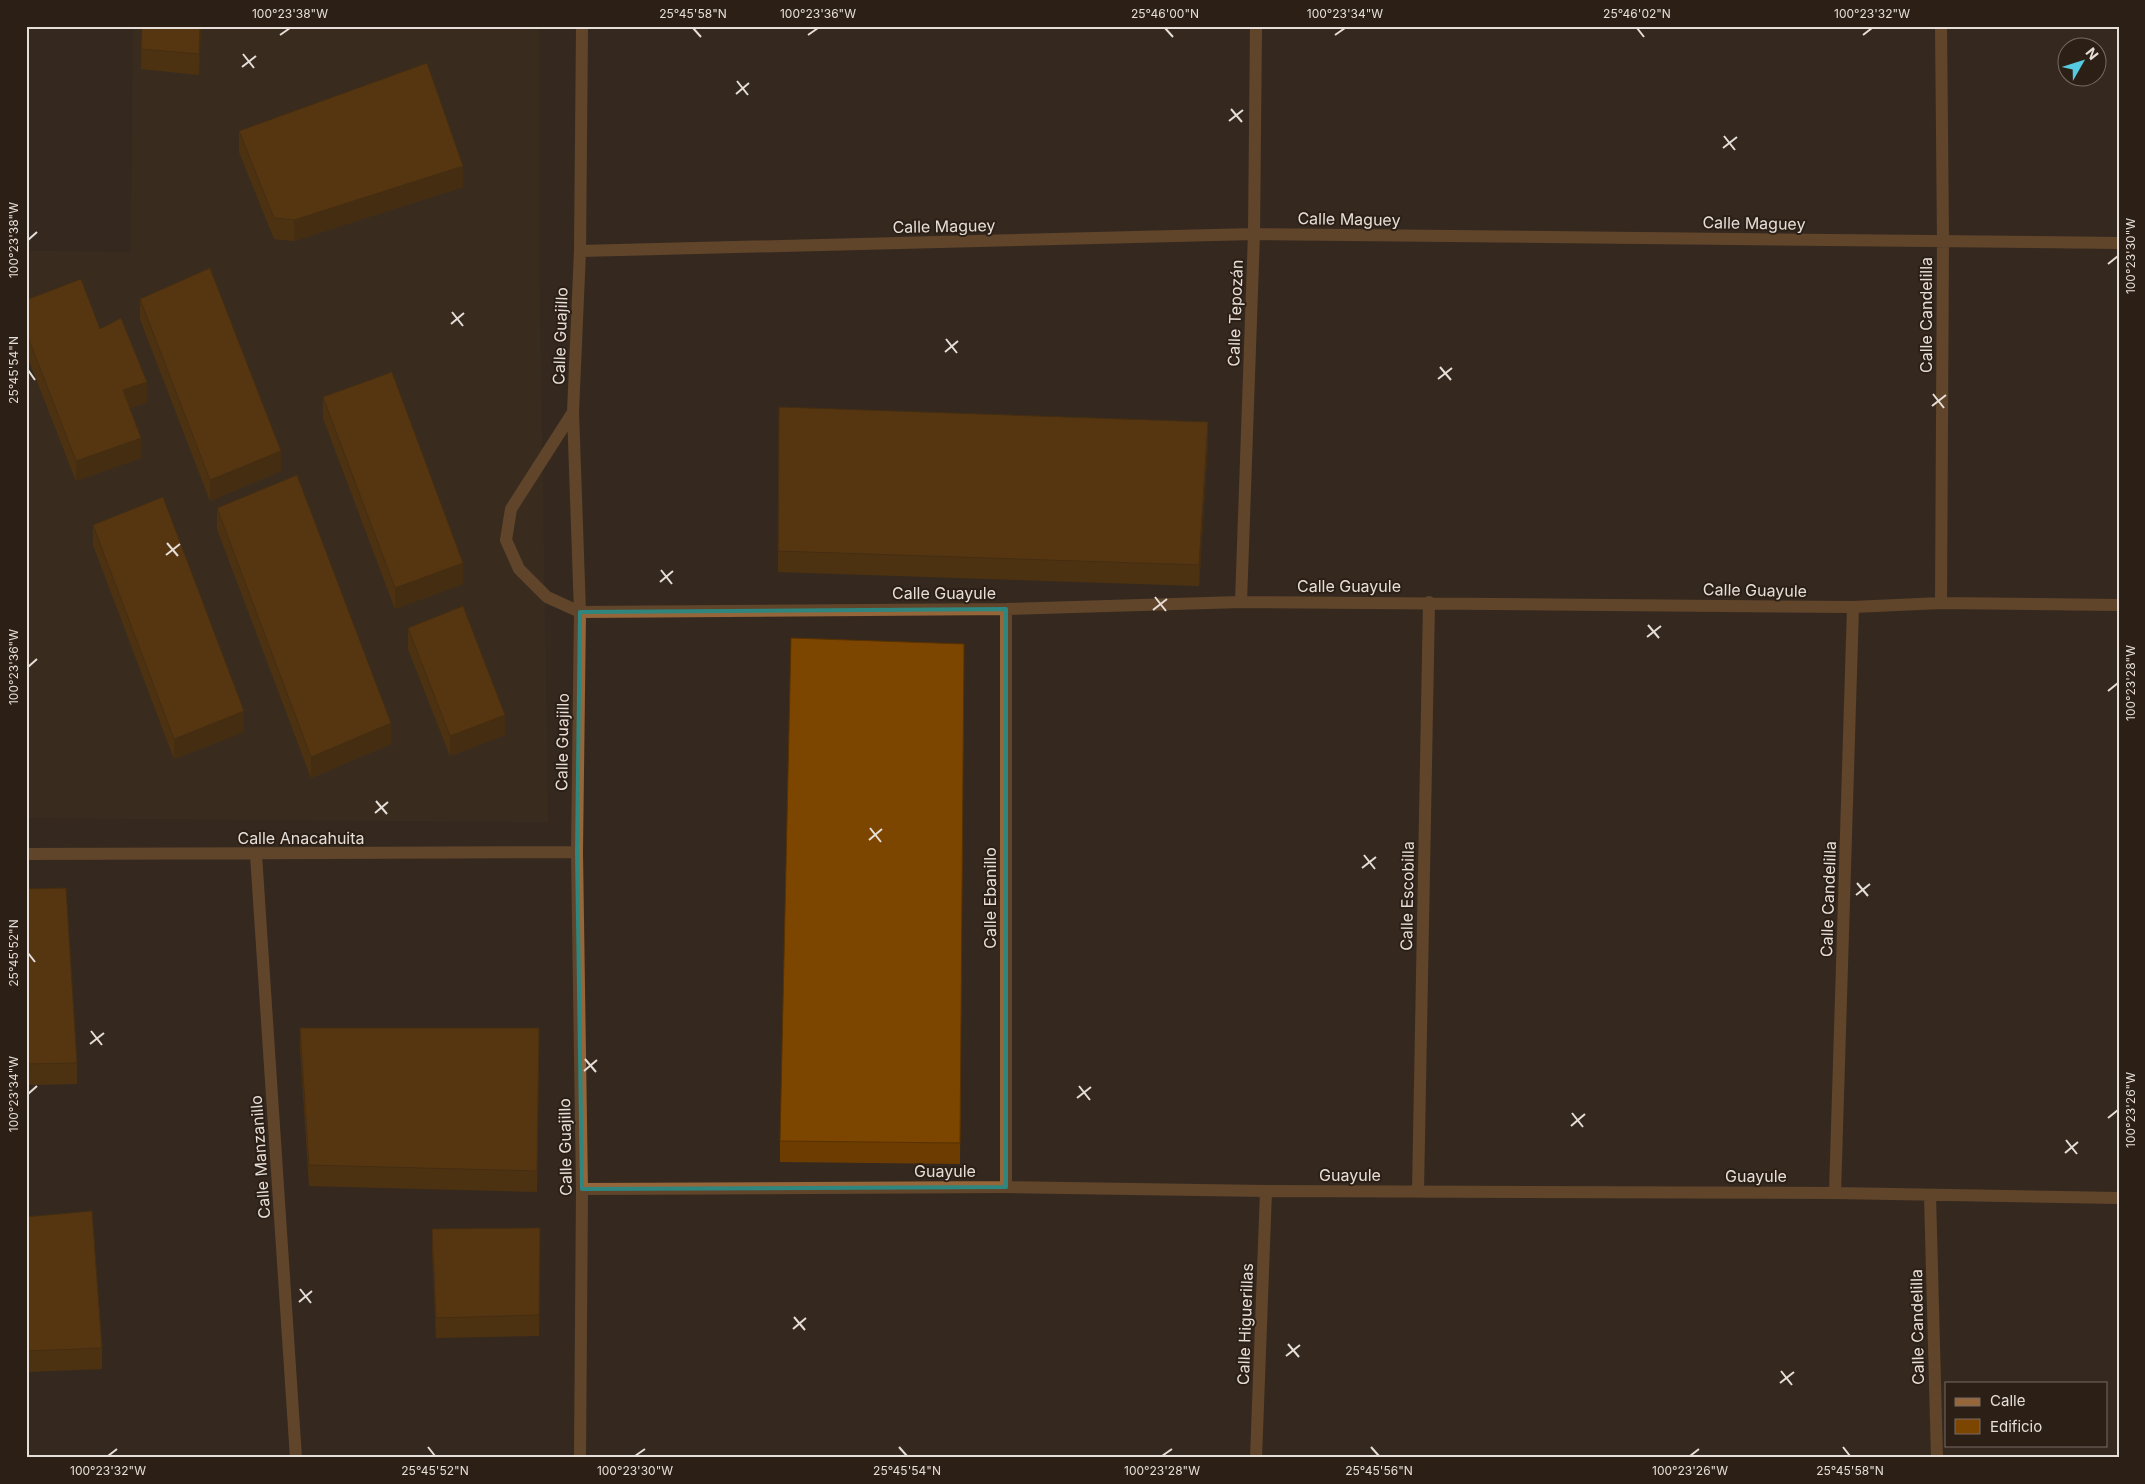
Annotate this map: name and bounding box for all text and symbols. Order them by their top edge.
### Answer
text: 100°23'38"W [252,6,328,21]
text: 25°45'58"N [659,6,727,21]
text: 100°23'36"W [780,6,856,21]
text: 25°46'00"N [1131,6,1199,21]
text: 100°23'34"W [1307,6,1383,21]
text: 25°46'02"N [1603,6,1671,21]
text: 100°23'32"W [1834,6,1910,21]
north arrow [2058,38,2108,88]
text: N [2083,44,2102,63]
text: 100°23'38"W [6,202,21,278]
street label: Calle Maguey [1297,208,1401,230]
street label: Calle Maguey [1702,212,1806,234]
street label: Calle Maguey [892,215,996,237]
text: 100°23'30"W [2123,218,2138,294]
street label: Calle Candelilla [1916,257,1936,373]
street label: Calle Tepozán [1223,259,1247,367]
street label: Calle Guajillo [548,287,572,385]
text: 25°45'54"N [6,336,21,404]
street label: Calle Guayule [1297,576,1401,596]
street label: Calle Guayule [1703,579,1807,601]
street label: Calle Guayule [892,583,996,603]
text: 100°23'36"W [6,629,21,705]
text: 100°23'28"W [2123,645,2138,721]
street label: Calle Guajillo [551,693,573,791]
street label: Calle Anacahuita [237,828,365,848]
street label: Calle Escobilla [1396,841,1418,951]
street label: Calle Candelilla [1816,841,1840,957]
street label: Calle Ebanillo [980,847,1000,949]
text: 25°45'52"N [6,919,21,987]
text: 100°23'34"W [6,1056,21,1132]
text: 100°23'26"W [2123,1072,2138,1148]
street label: Calle Manzanillo [246,1095,274,1219]
street label: Calle Guajillo [554,1098,576,1196]
street label: Guayule [914,1161,976,1181]
street label: Guayule [1319,1165,1381,1185]
street label: Guayule [1725,1166,1787,1186]
street label: Calle Higuerillas [1233,1263,1257,1385]
street label: Calle Candelilla [1906,1269,1928,1385]
legend [1945,1382,2108,1446]
text: Calle [1990,1391,2025,1410]
text: Edificio [1990,1417,2042,1436]
text: 100°23'32"W [70,1463,146,1478]
text: 25°45'52"N [401,1463,469,1478]
text: 100°23'30"W [597,1463,673,1478]
text: 25°45'54"N [873,1463,941,1478]
text: 100°23'28"W [1124,1463,1200,1478]
text: 25°45'56"N [1345,1463,1413,1478]
text: 100°23'26"W [1652,1463,1728,1478]
text: 25°45'58"N [1816,1463,1884,1478]

